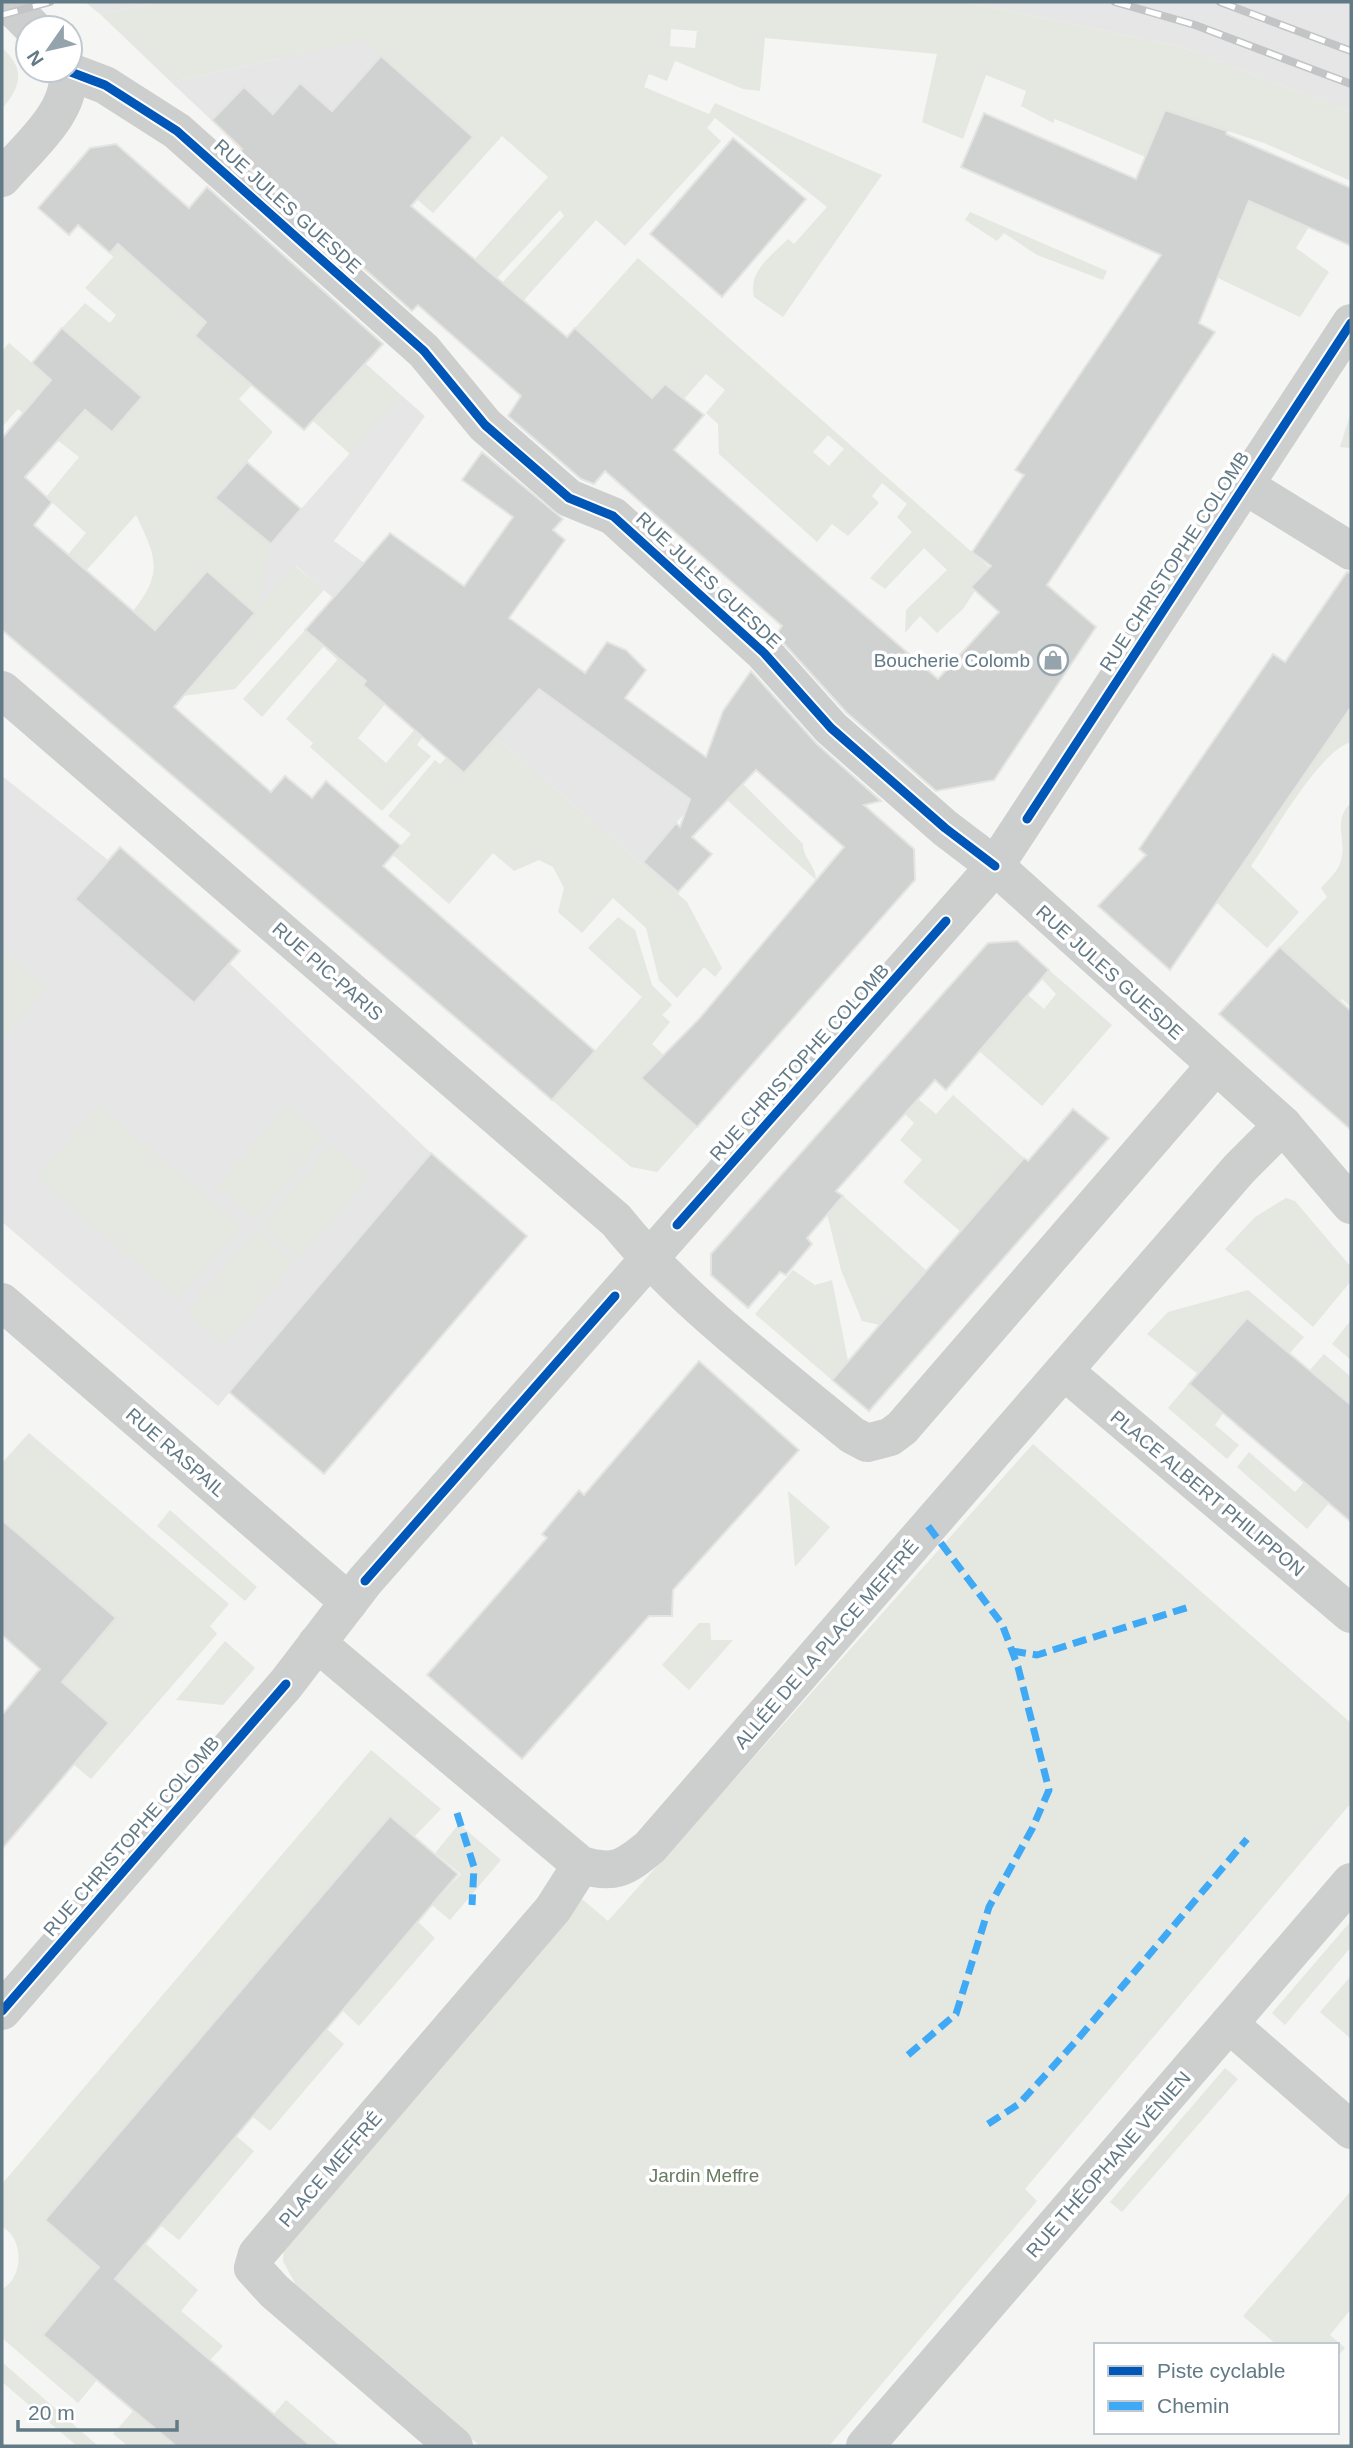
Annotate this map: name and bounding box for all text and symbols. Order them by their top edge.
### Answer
north arrow [14,14,84,84]
text: N [23,47,48,70]
street label: RUE JULES GUESDE [210,135,365,278]
street label: RUE CHRISTOPHE COLOMB [1096,448,1253,675]
street label: RUE JULES GUESDE [632,508,785,653]
shop icon: Boucherie Colomb [1036,643,1070,677]
place label: Boucherie Colomb [874,650,1030,671]
street label: RUE JULES GUESDE [1032,901,1187,1044]
street label: RUE PIC-PARIS [268,918,387,1025]
street label: RUE CHRISTOPHE COLOMB [706,960,893,1165]
street label: RUE RASPAIL [122,1404,229,1501]
street label: PLACE ALBERT PHILIPPON [1107,1406,1309,1581]
street label: ALLÉE DE LA PLACE MEFFRÉ [730,1536,923,1753]
street label: RUE CHRISTOPHE COLOMB [39,1732,224,1940]
street label: RUE THÉOPHANE VÉNIEN [1022,2067,1195,2262]
street label: PLACE MEFFRÉ [275,2107,386,2231]
park label: Jardin Meffre [649,2165,759,2186]
legend [1094,2343,1339,2434]
text: Piste cyclable [1157,2359,1285,2382]
scale bar [18,2388,177,2432]
text: Chemin [1157,2394,1229,2417]
text: 20 m [28,2401,75,2424]

